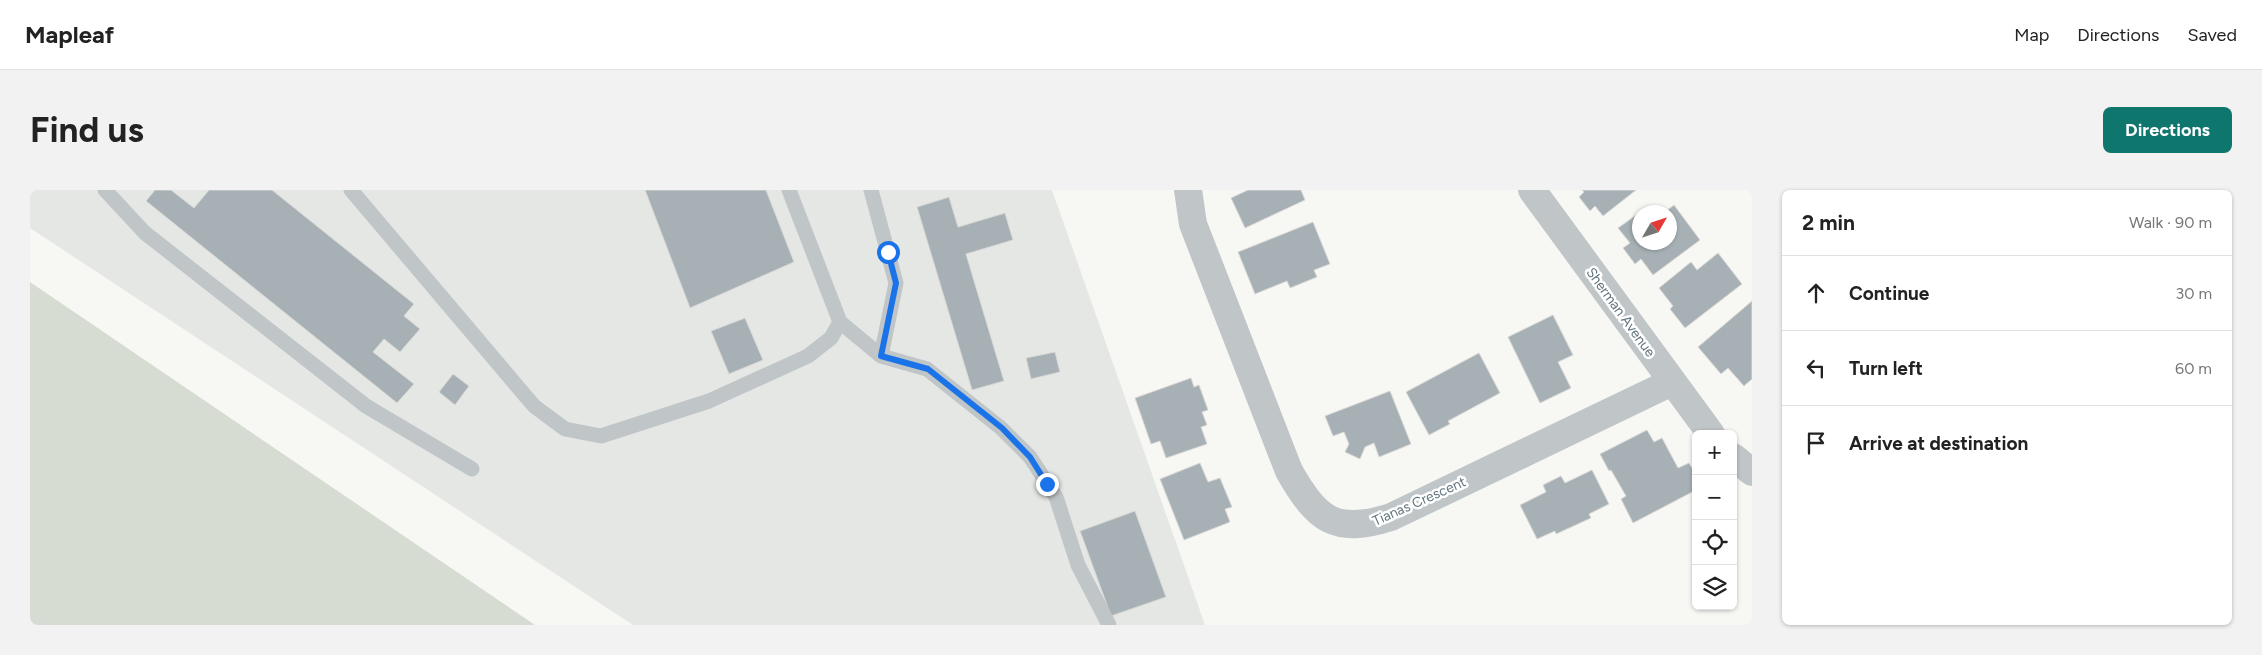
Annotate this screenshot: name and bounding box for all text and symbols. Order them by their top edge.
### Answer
text: Mapleaf [25,20,114,49]
text: Map [2014,24,2049,46]
text: Directions [2077,24,2159,46]
text: Saved [2187,24,2237,46]
button: Directions [2103,107,2232,153]
text: Find us [30,109,144,151]
north arrow [1632,205,1677,250]
text: 2 min [1802,210,1855,235]
text: Walk · 90 m [2129,213,2212,232]
route start [877,241,900,264]
street label: Sherman Avenue [1582,264,1659,361]
icon: ahead [1802,279,1830,307]
text: Continue [1849,282,1929,305]
text: 30 m [2175,284,2212,303]
icon: left [1802,354,1830,382]
text: Turn left [1849,357,1923,380]
text: 60 m [2175,359,2212,378]
icon: arrive [1802,429,1830,457]
map controls [1692,430,1737,610]
button: + [1692,430,1737,475]
text: Arrive at destination [1849,432,2028,455]
route end [1036,473,1059,496]
street label: Tianas Crescent [1370,473,1469,530]
button: − [1692,475,1737,520]
button: locate [1692,520,1737,565]
button: layers [1692,565,1737,610]

